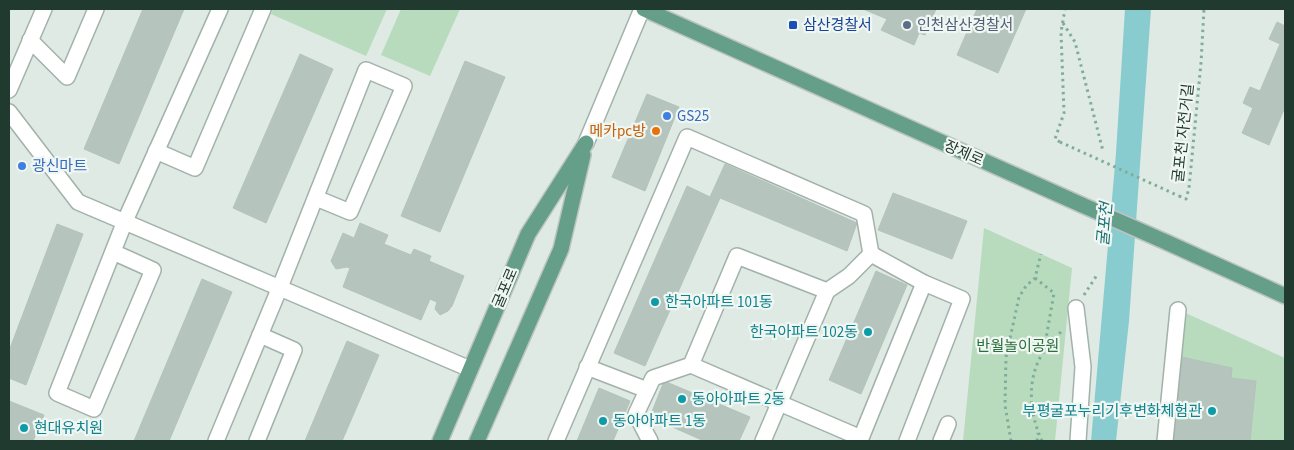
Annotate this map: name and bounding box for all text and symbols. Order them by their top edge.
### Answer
place label: 삼산경찰서 [803,15,872,36]
place label: 인천삼산경찰서 [917,15,1014,36]
marker: 삼산경찰서 [787,19,799,31]
marker: 인천삼산경찰서 [901,19,913,31]
street label: 굴포천 자전거길 [1168,82,1199,184]
place label: GS25 [677,106,709,127]
marker: GS25 [661,110,673,122]
place label: 메카pc방 [589,121,646,142]
marker: 메카pc방 [650,125,662,137]
street label: 장제로 [941,135,987,171]
place label: 광신마트 [32,156,87,177]
marker: 광신마트 [16,160,28,172]
water label: 굴포천 [1092,199,1118,247]
street label: 굴포로 [488,265,523,311]
place label: 한국아파트 101동 [665,292,773,313]
marker: 한국아파트 101동 [649,296,661,308]
place label: 한국아파트 102동 [750,322,858,343]
marker: 한국아파트 102동 [862,326,874,338]
park label: 반월놀이공원 [977,336,1059,357]
place label: 동아아파트 2동 [692,389,785,410]
marker: 동아아파트 2동 [676,393,688,405]
place label: 부평굴포누리기후변화체험관 [1023,401,1202,422]
marker: 부평굴포누리기후변화체험관 [1206,405,1218,417]
place label: 동아아파트 1동 [613,411,706,432]
marker: 동아아파트 1동 [597,415,609,427]
place label: 현대유치원 [34,418,103,439]
marker: 현대유치원 [18,422,30,434]

